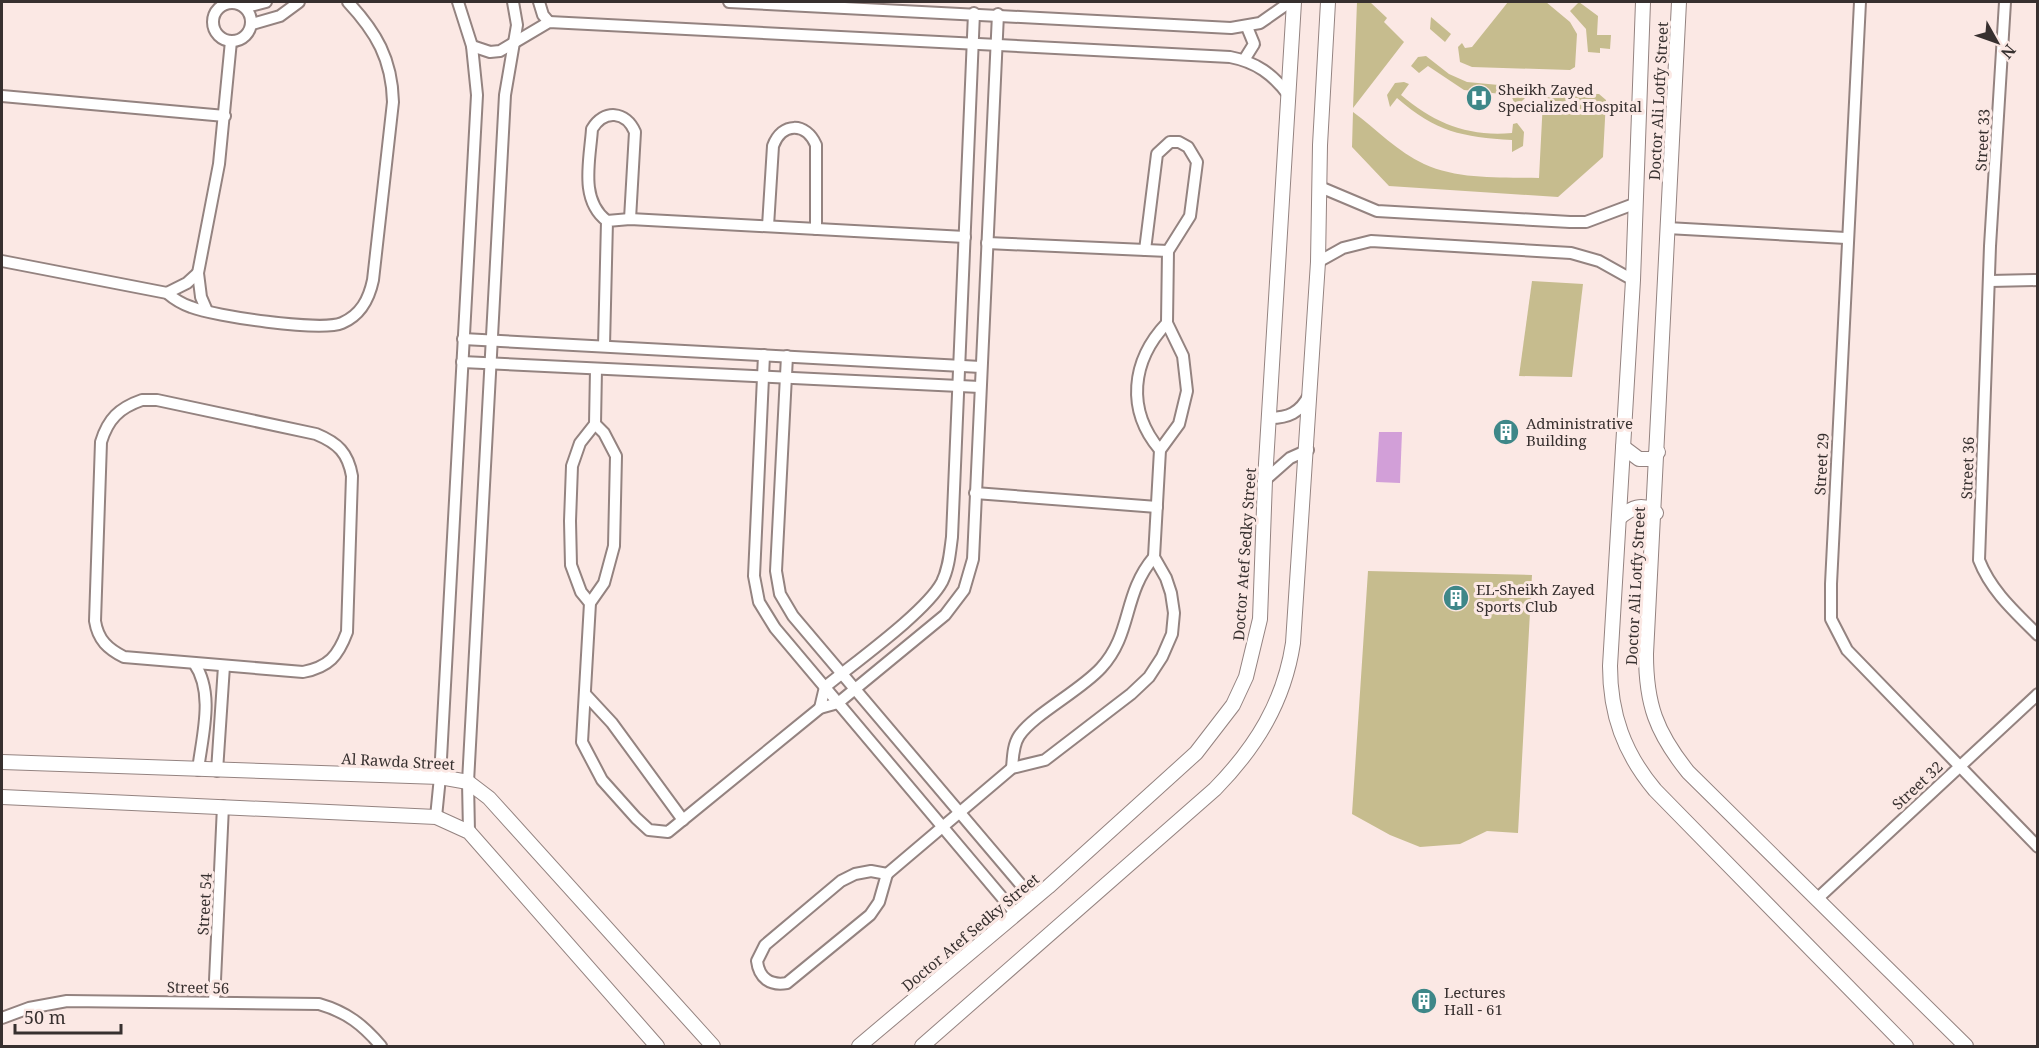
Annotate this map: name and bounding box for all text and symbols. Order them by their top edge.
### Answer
north arrow [1967,12,2027,72]
street label: Doctor Ali Lotfy Street [1644,21,1672,181]
text: N [1996,40,2021,64]
place label: Sheikh Zayed Specialized Hospital [1498,79,1642,116]
hospital icon: Sheikh Zayed Specialized Hospital [1464,83,1494,113]
street label: Street 33 [1970,108,1994,172]
place label: Administrative Building [1526,413,1633,450]
building icon: Administrative Building [1491,417,1521,447]
street label: Street 29 [1809,432,1833,496]
street label: Street 36 [1956,436,1978,500]
street label: Doctor Atef Sedky Street [1228,467,1260,641]
street label: Doctor Ali Lotfy Street [1621,506,1649,666]
place label: EL-Sheikh Zayed Sports Club [1476,579,1595,616]
building icon: EL-Sheikh Zayed Sports Club [1441,583,1471,613]
street label: Al Rawda Street [341,748,455,774]
street label: Street 32 [1887,756,1947,814]
street label: Doctor Atef Sedky Street [897,869,1043,995]
street label: Street 54 [192,872,216,936]
street label: Street 56 [167,976,229,998]
place label: Lectures Hall - 61 [1444,982,1506,1019]
building icon: Lectures Hall - 61 [1409,986,1439,1016]
scale bar [15,997,122,1035]
text: 50 m [24,1005,66,1029]

